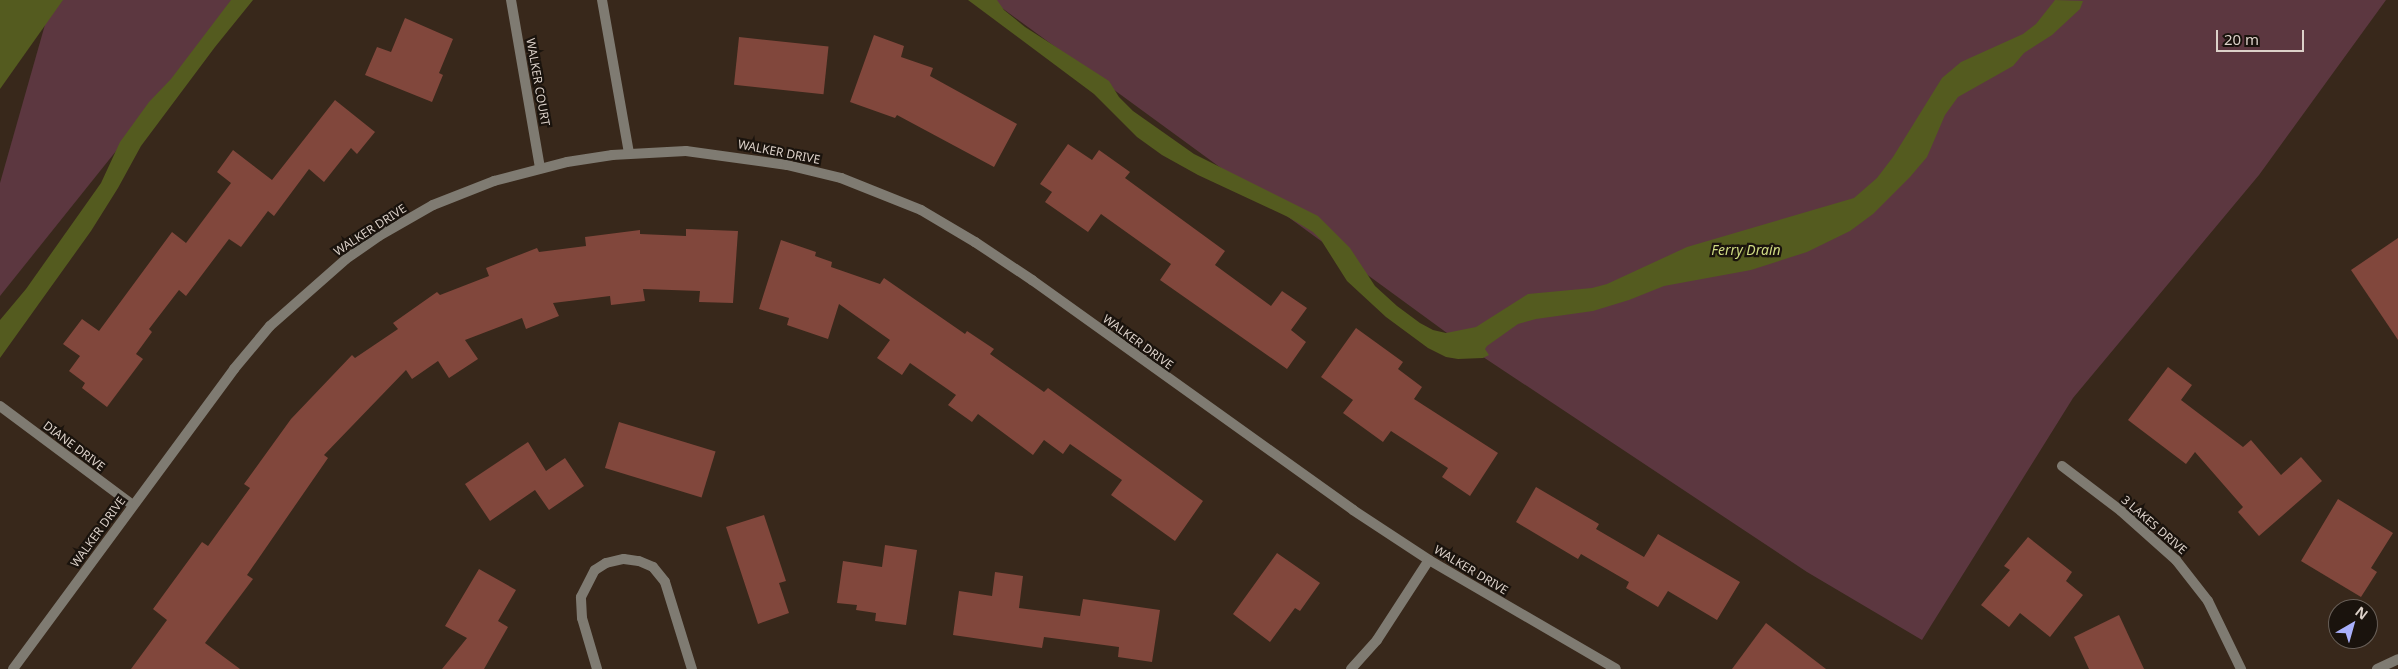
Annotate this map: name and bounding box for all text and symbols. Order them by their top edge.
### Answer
scale bar [2218,20,2306,52]
text: 20 m [2224,29,2259,49]
street label: WALKER COURT [523,37,553,127]
street label: WALKER DRIVE [737,137,821,167]
street label: WALKER DRIVE [331,201,409,259]
water label: Ferry Drain [1711,242,1781,258]
street label: WALKER DRIVE [1100,312,1176,372]
street label: DIANE DRIVE [40,418,108,474]
street label: 3 LAKES DRIVE [2118,493,2190,557]
street label: WALKER DRIVE [68,494,128,570]
street label: WALKER DRIVE [1432,542,1510,598]
north arrow [2328,599,2378,649]
text: N [2352,602,2372,624]

